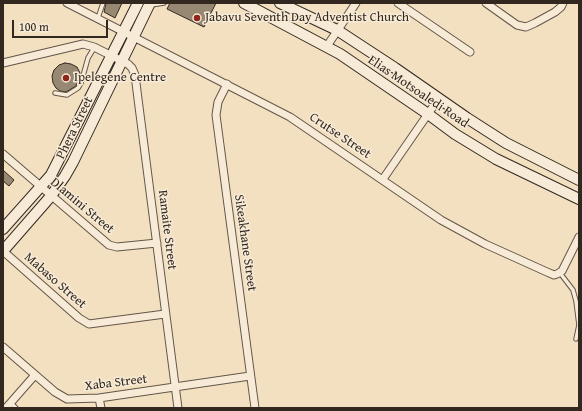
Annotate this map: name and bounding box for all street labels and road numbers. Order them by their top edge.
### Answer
street label: Elias Motsoaledi Road [365,52,471,132]
street label: Phera Street [53,94,97,162]
street label: Crutse Street [306,110,374,162]
street label: Dlamini Street [47,175,117,237]
street label: Ramaite Street [154,189,180,271]
street label: Sikeakhane Street [230,194,260,292]
street label: Mabaso Street [21,250,89,312]
street label: Xaba Street [84,371,148,395]

